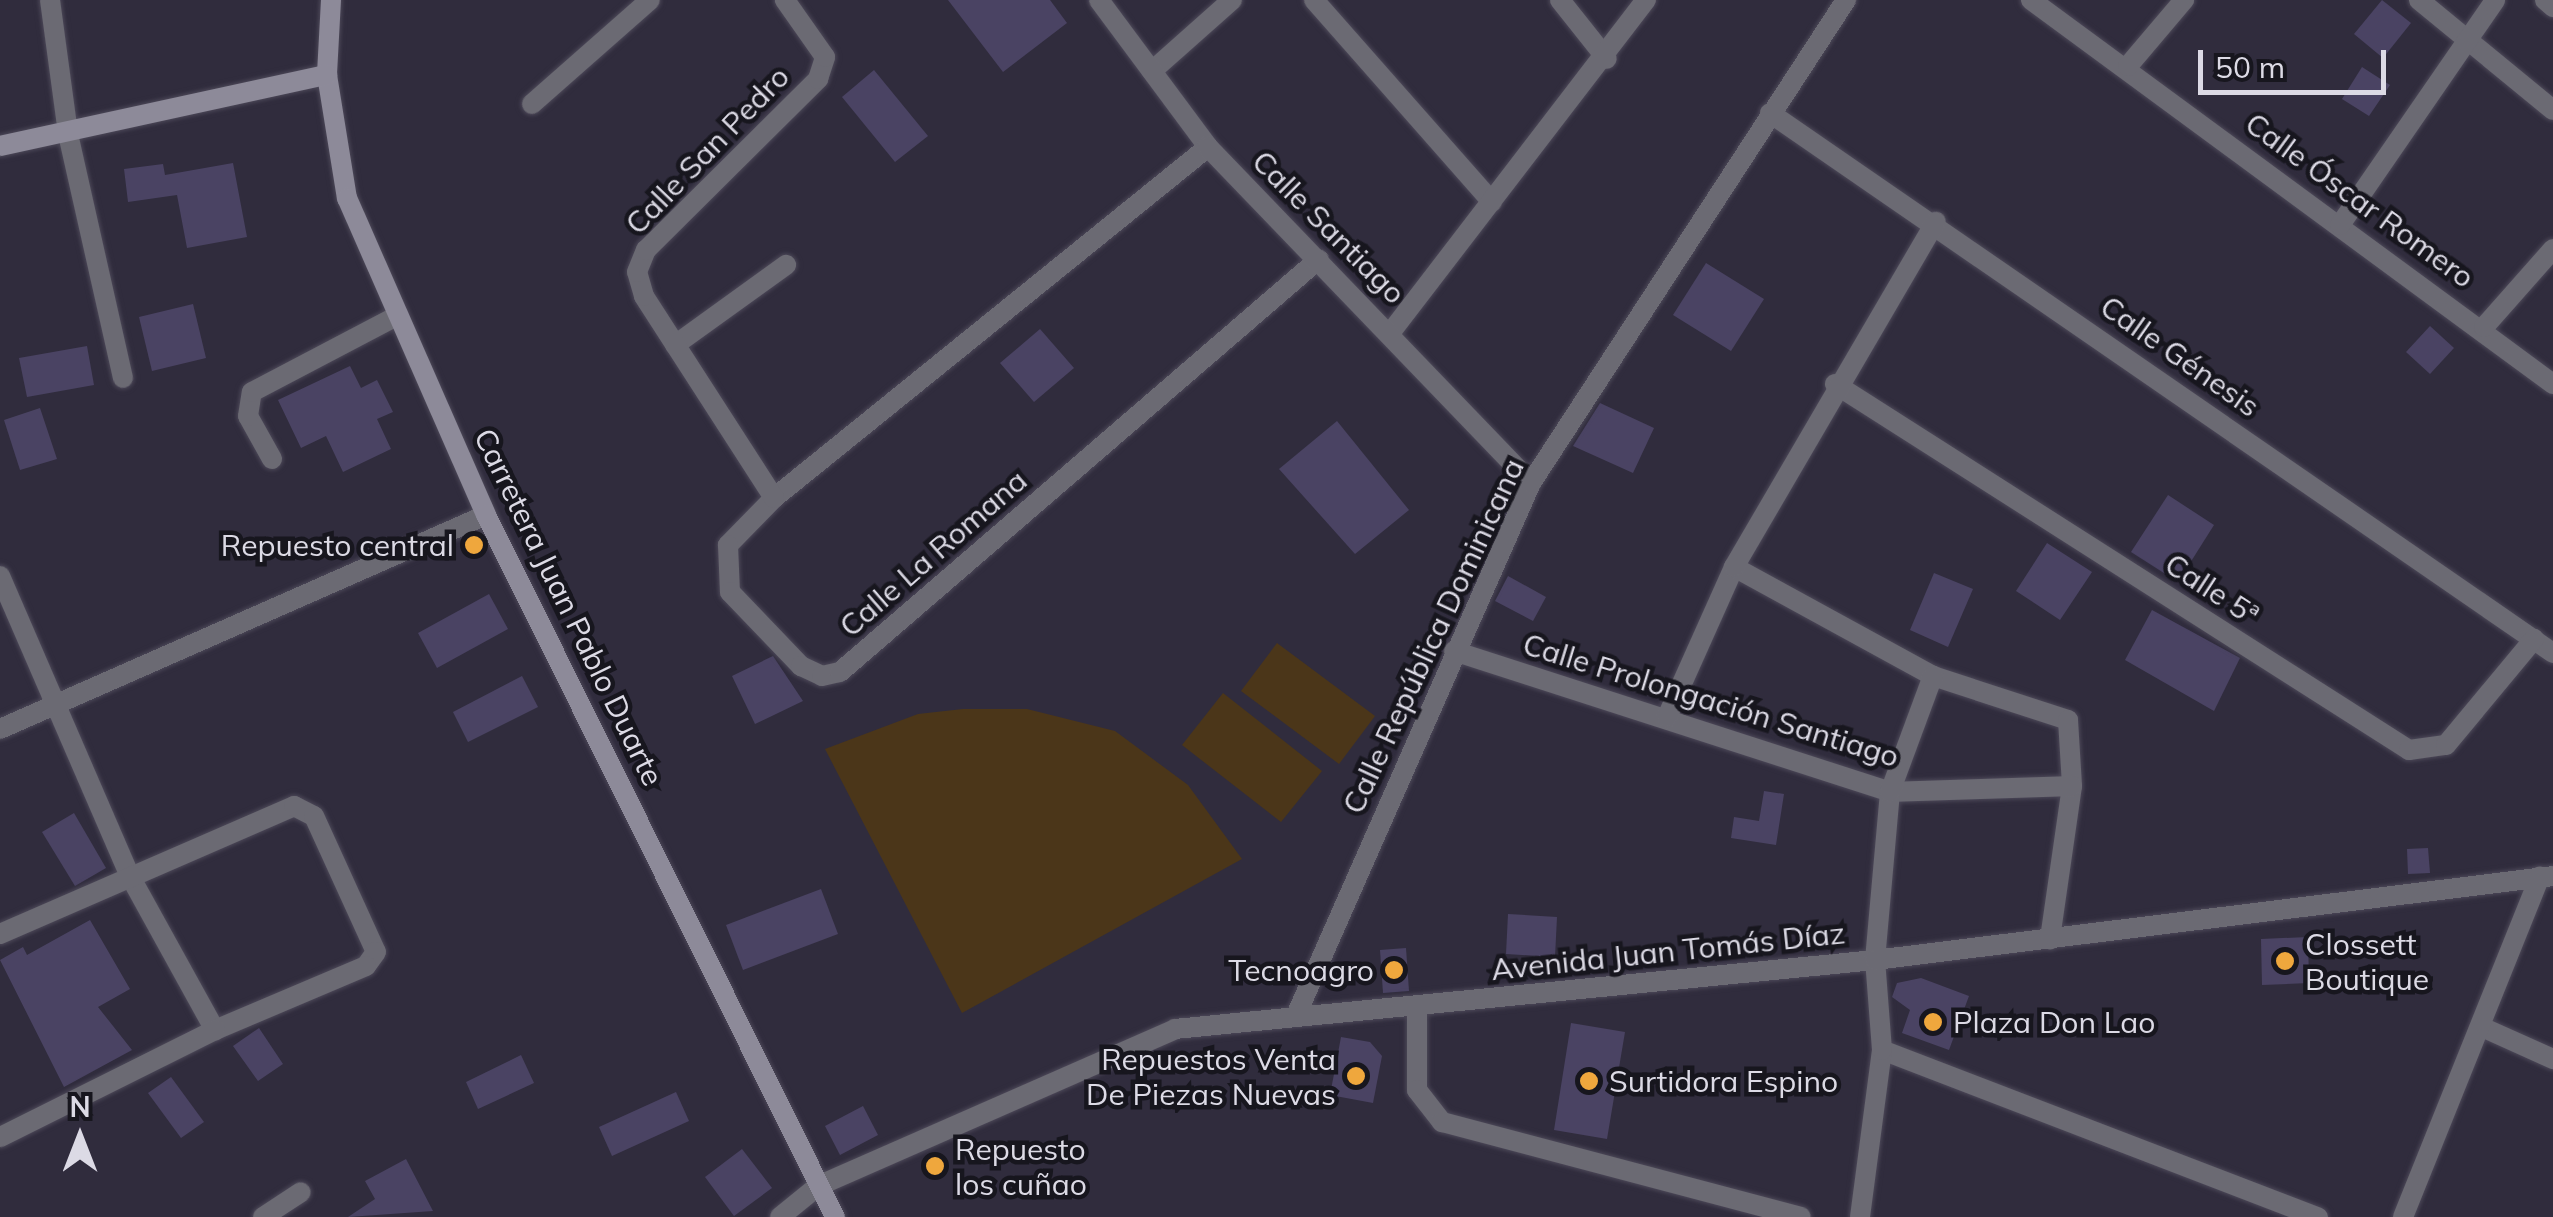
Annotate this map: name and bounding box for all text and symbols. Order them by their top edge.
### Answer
scale bar [2203,30,2390,92]
text: 50 m [2215,48,2285,86]
street label: Calle San Pedro [618,59,796,241]
street label: Calle Óscar Romero [2239,105,2481,295]
street label: Calle Santiago [1245,143,1413,311]
street label: Calle Génesis [2094,288,2266,424]
street label: Carretera Juan Pablo Duarte [467,423,671,791]
street label: Calle República Dominicana [1335,453,1531,819]
street label: Calle La Romana [832,462,1034,644]
place label: Repuesto central [221,527,454,563]
marker: Repuesto central [463,534,485,556]
street label: Calle 5ª [2158,546,2266,632]
street label: Calle Prolongación Santiago [1519,626,1903,774]
street label: Avenida Juan Tomás Díaz [1489,915,1847,987]
place label: Clossett Boutique [2305,926,2429,996]
marker: Clossett Boutique [2274,950,2296,972]
place label: Tecnoagro [1228,952,1374,988]
marker: Tecnoagro [1383,959,1405,981]
place label: Plaza Don Lao [1953,1004,2155,1040]
marker: Plaza Don Lao [1922,1011,1944,1033]
place label: Repuestos Venta De Piezas Nuevas [1086,1041,1336,1112]
place label: Surtidora Espino [1609,1063,1838,1099]
marker: Repuestos Venta De Piezas Nuevas [1345,1065,1367,1087]
marker: Surtidora Espino [1578,1070,1600,1092]
north arrow [30,1087,130,1187]
text: N [69,1089,91,1124]
place label: Repuesto los cuñao [955,1131,1087,1202]
marker: Repuesto los cuñao [924,1155,946,1177]

